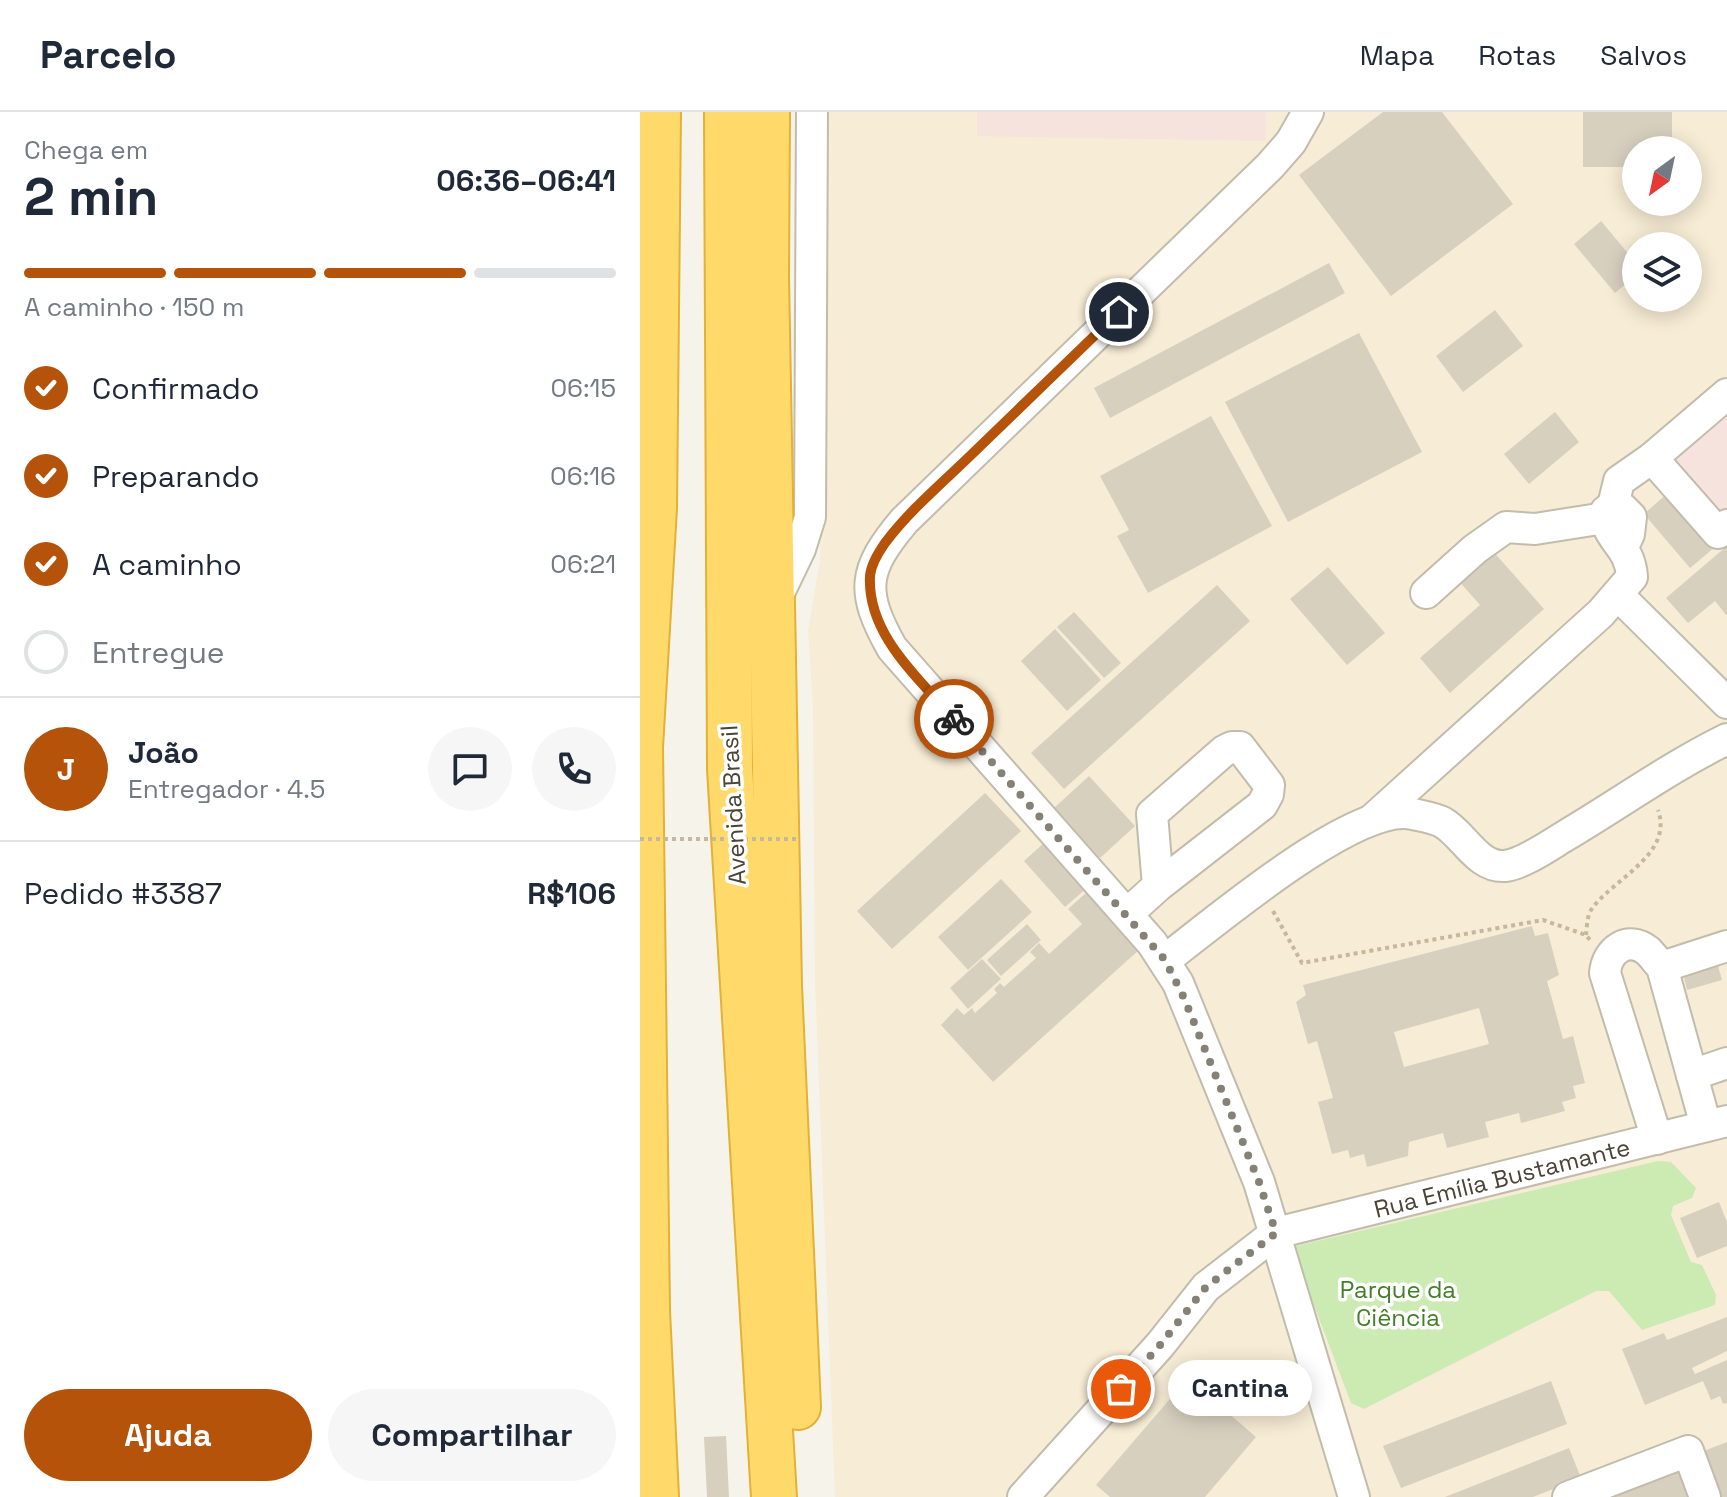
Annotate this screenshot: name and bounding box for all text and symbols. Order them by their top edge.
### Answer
text: Parcelo [40,31,176,79]
text: Mapa [1360,37,1434,73]
text: Rotas [1478,37,1556,73]
text: Salvos [1600,37,1687,73]
text: Chega em [24,133,148,167]
north arrow [1622,136,1702,216]
map controls [1622,136,1702,312]
text: 06:36–06:41 [436,161,616,200]
text: 2 min [24,164,158,230]
button: layers [1622,232,1702,312]
pin [1085,278,1153,346]
text: A caminho · 150 m [24,290,244,324]
icon: home [1097,290,1141,334]
icon: check [24,366,68,410]
text: Confirmado [92,369,259,408]
text: 06:15 [550,371,616,405]
icon: check [24,454,68,498]
text: Preparando [92,457,259,496]
text: 06:16 [550,459,616,493]
icon: check [24,542,68,586]
text: A caminho [92,545,242,584]
text: 06:21 [550,547,616,581]
text: Entregue [92,633,225,672]
courier [914,679,994,759]
icon: bike [932,697,976,741]
street label: Avenida Brasil [713,724,753,886]
button: chat [428,727,512,811]
button: phone [532,727,616,811]
text: João [128,733,199,772]
text: J [57,750,75,789]
text: Entregador · 4.5 [128,772,325,806]
text: Pedido #3387 [24,874,222,913]
text: R$106 [527,874,616,913]
street label: Rua Emília Bustamante [1371,1131,1633,1225]
park label: Parque da Ciência [1340,1274,1456,1333]
pin [1087,1355,1155,1423]
callout: Cantina [1169,1361,1313,1417]
icon: bag [1099,1367,1143,1411]
text: Cantina [1191,1371,1289,1405]
button: Ajuda [24,1389,312,1481]
button: Compartilhar [328,1389,616,1481]

